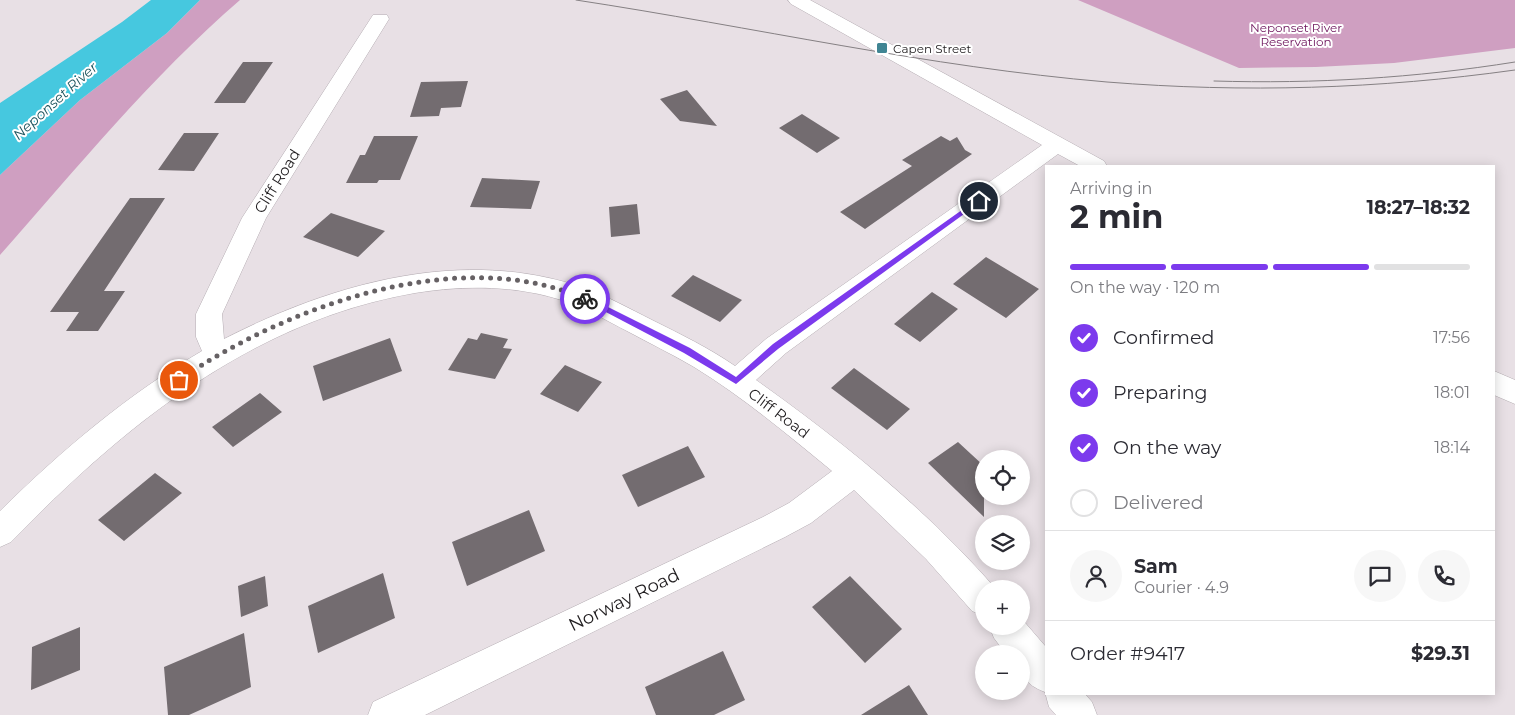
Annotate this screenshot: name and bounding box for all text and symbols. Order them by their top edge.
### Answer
park label: Neponset River Reservation [1250,20,1342,49]
marker: Capen Street [875,41,889,55]
place label: Capen Street [893,41,972,56]
water label: Neponset River [9,58,101,144]
street label: Cliff Road [250,145,304,217]
text: Arriving in [1070,179,1152,198]
pin [958,180,1000,222]
icon: home [965,187,993,215]
text: 18:27–18:32 [1367,196,1470,219]
text: 2 min [1070,197,1163,236]
courier [560,274,610,324]
text: On the way · 120 m [1070,278,1220,297]
icon: bike [571,285,599,313]
icon: check [1070,324,1098,352]
text: Confirmed [1113,326,1214,349]
text: 17:56 [1433,328,1470,347]
pin [158,359,200,401]
icon: bag [165,366,193,394]
icon: check [1070,379,1098,407]
text: Preparing [1113,381,1208,404]
text: 18:01 [1434,383,1470,402]
street label: Cliff Road [745,384,813,442]
icon: check [1070,434,1098,462]
text: On the way [1113,436,1221,459]
text: 18:14 [1434,438,1470,457]
map controls [975,450,1030,700]
button: locate [975,450,1030,505]
text: Delivered [1113,491,1204,514]
button: layers [975,515,1030,570]
button: person [1070,550,1122,602]
button: chat [1354,550,1406,602]
button: phone [1418,550,1470,602]
text: Sam [1134,555,1178,578]
street label: Norway Road [565,564,683,636]
text: Courier · 4.9 [1134,578,1229,597]
button: + [975,580,1030,635]
text: Order #9417 [1070,642,1185,665]
text: $29.31 [1411,642,1470,665]
button: − [975,645,1030,700]

